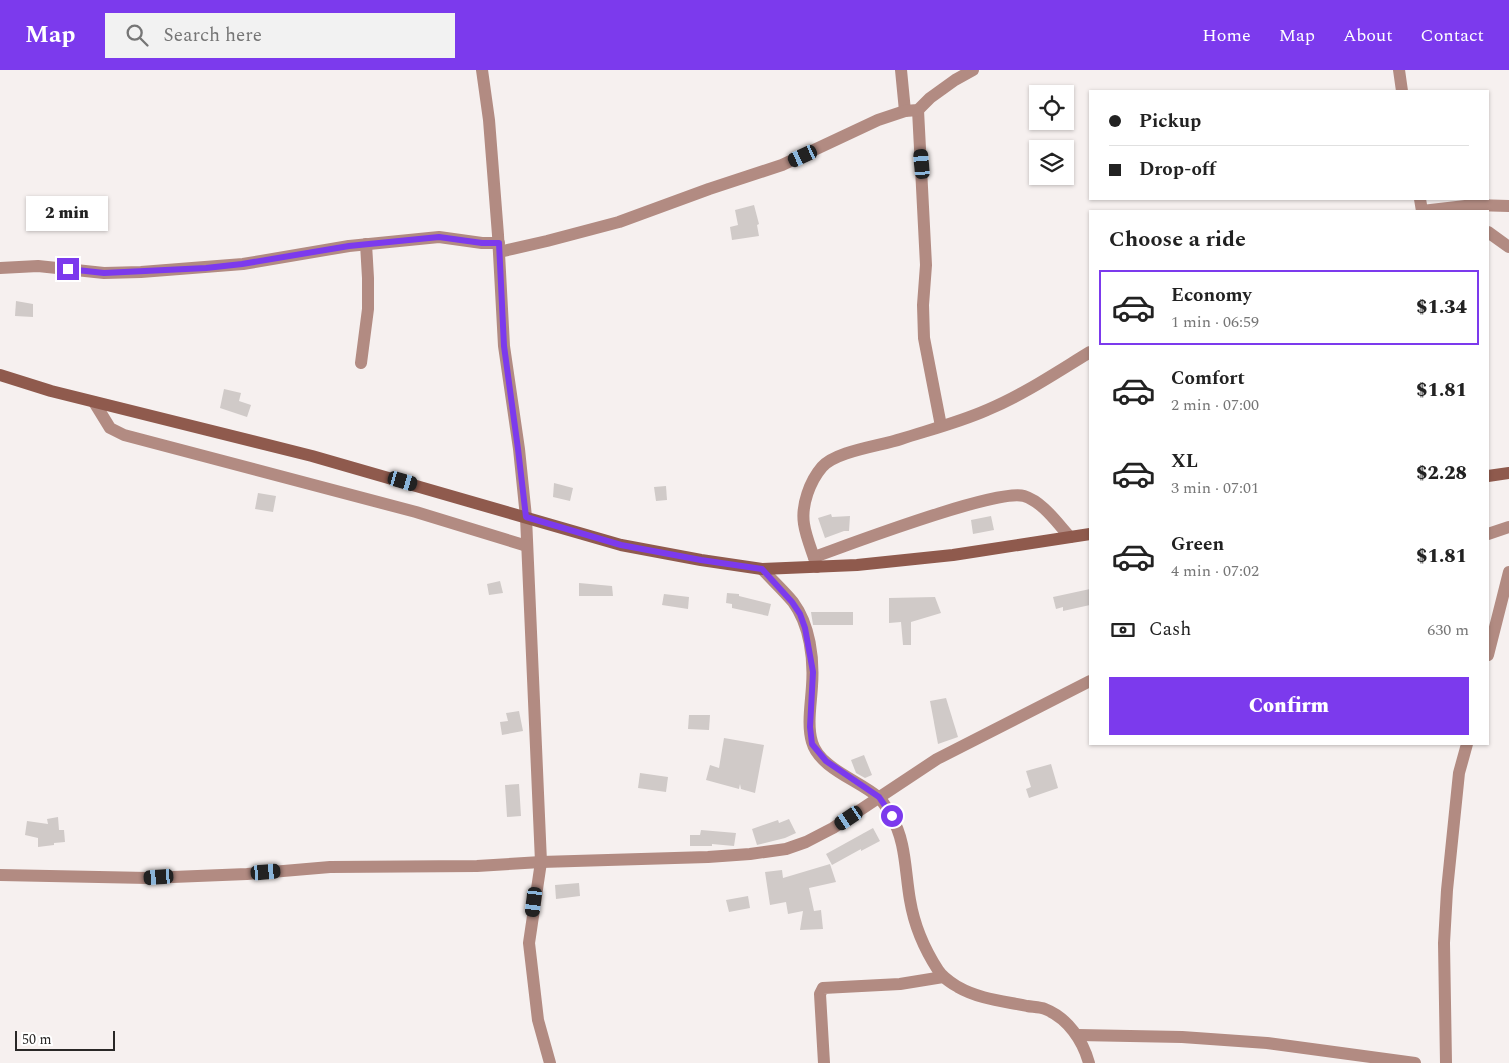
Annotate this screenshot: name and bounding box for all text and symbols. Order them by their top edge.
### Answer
search box [105,13,455,58]
text: Map [25,17,75,53]
icon: search [123,21,151,49]
text: Search here [163,21,262,50]
text: Home [1202,22,1251,49]
text: Map [1279,22,1315,49]
text: About [1343,22,1393,49]
text: Contact [1421,22,1484,49]
map controls [1029,85,1074,185]
button: locate [1029,85,1074,130]
text: Pickup [1139,107,1201,136]
button: layers [1029,140,1074,185]
car [786,143,819,169]
car [913,148,930,180]
text: Drop-off [1139,155,1216,184]
callout: 2 min [27,196,109,232]
text: 2 min [45,201,89,225]
text: Choose a ride [1109,223,1246,256]
route end [57,258,79,280]
text: Economy [1171,281,1252,310]
icon: car [1111,285,1156,330]
text: $1.34 [1416,293,1467,322]
text: 1 min · 06:59 [1171,310,1259,334]
text: Comfort [1171,364,1245,393]
icon: car [1111,368,1156,413]
text: $1.81 [1416,376,1467,405]
text: 2 min · 07:00 [1171,393,1259,417]
text: XL [1171,447,1198,476]
icon: car [1111,451,1156,496]
text: $2.28 [1416,459,1467,488]
car [386,470,419,492]
text: 3 min · 07:01 [1171,476,1259,500]
text: Green [1171,530,1224,559]
icon: car [1111,534,1156,579]
text: $1.81 [1416,542,1467,571]
text: 4 min · 07:02 [1171,559,1259,583]
text: Cash [1149,615,1191,644]
icon: cash [1109,616,1137,644]
text: 630 m [1427,618,1469,642]
button: Confirm [1109,677,1469,735]
car [832,803,865,833]
route start [881,805,903,827]
car [250,863,281,881]
car [143,868,174,886]
car [524,886,543,918]
scale bar [15,1028,115,1051]
text: 50 m [22,1029,52,1050]

